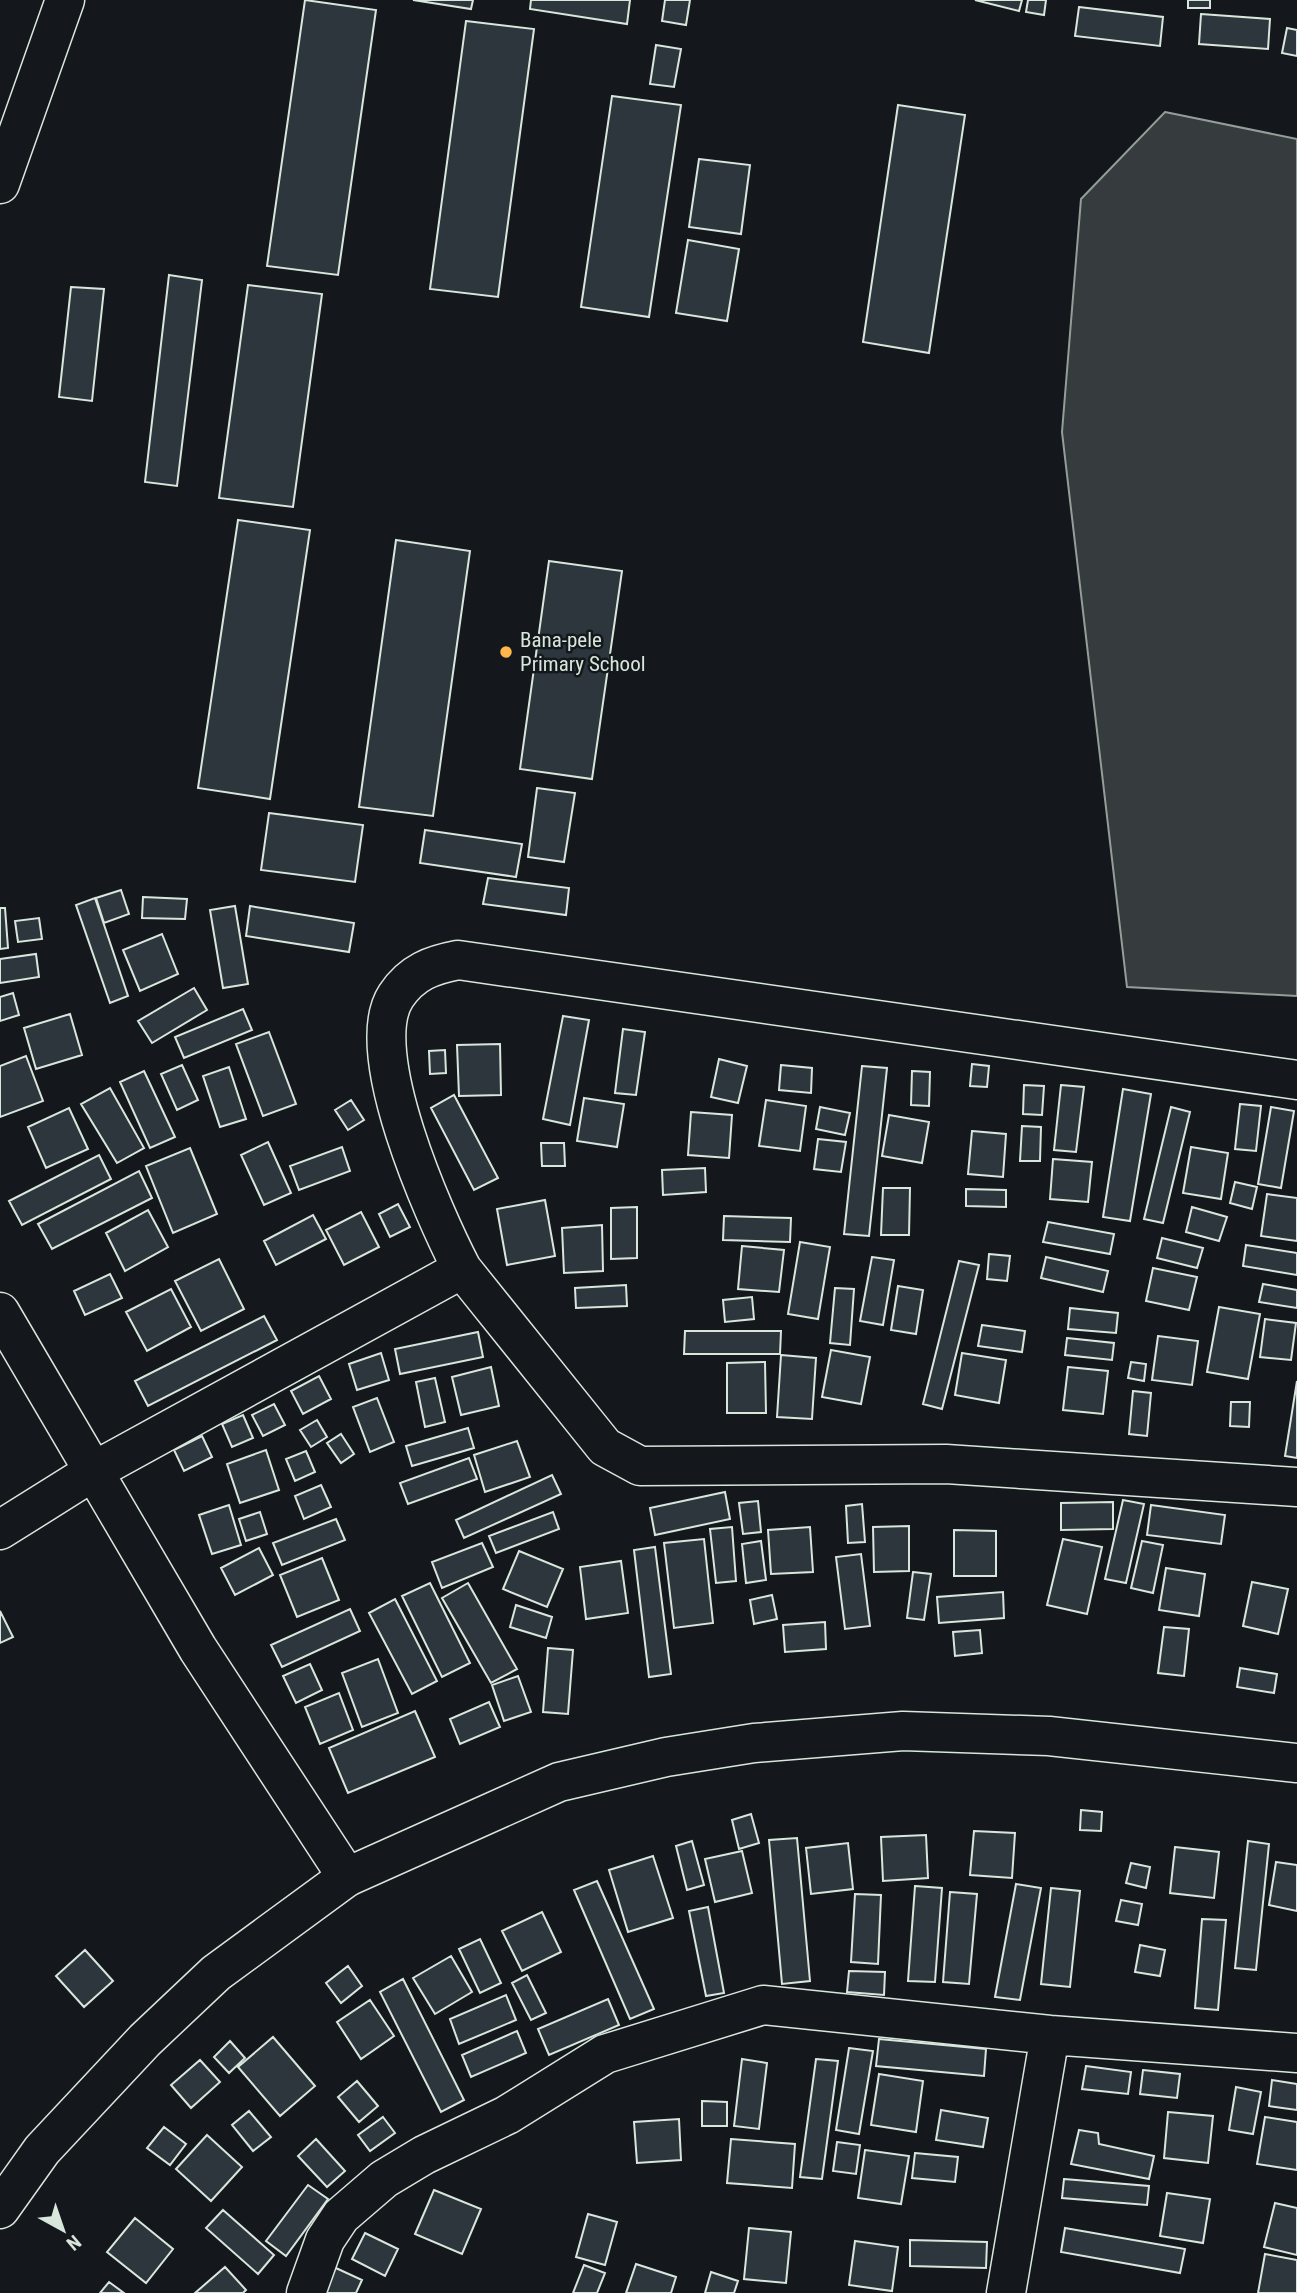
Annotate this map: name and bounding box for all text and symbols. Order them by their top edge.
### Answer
place label: Bana-pele Primary School [520,628,646,676]
marker: Bana-pele Primary School [498,644,514,660]
north arrow [28,2195,98,2265]
text: N [62,2230,85,2255]

